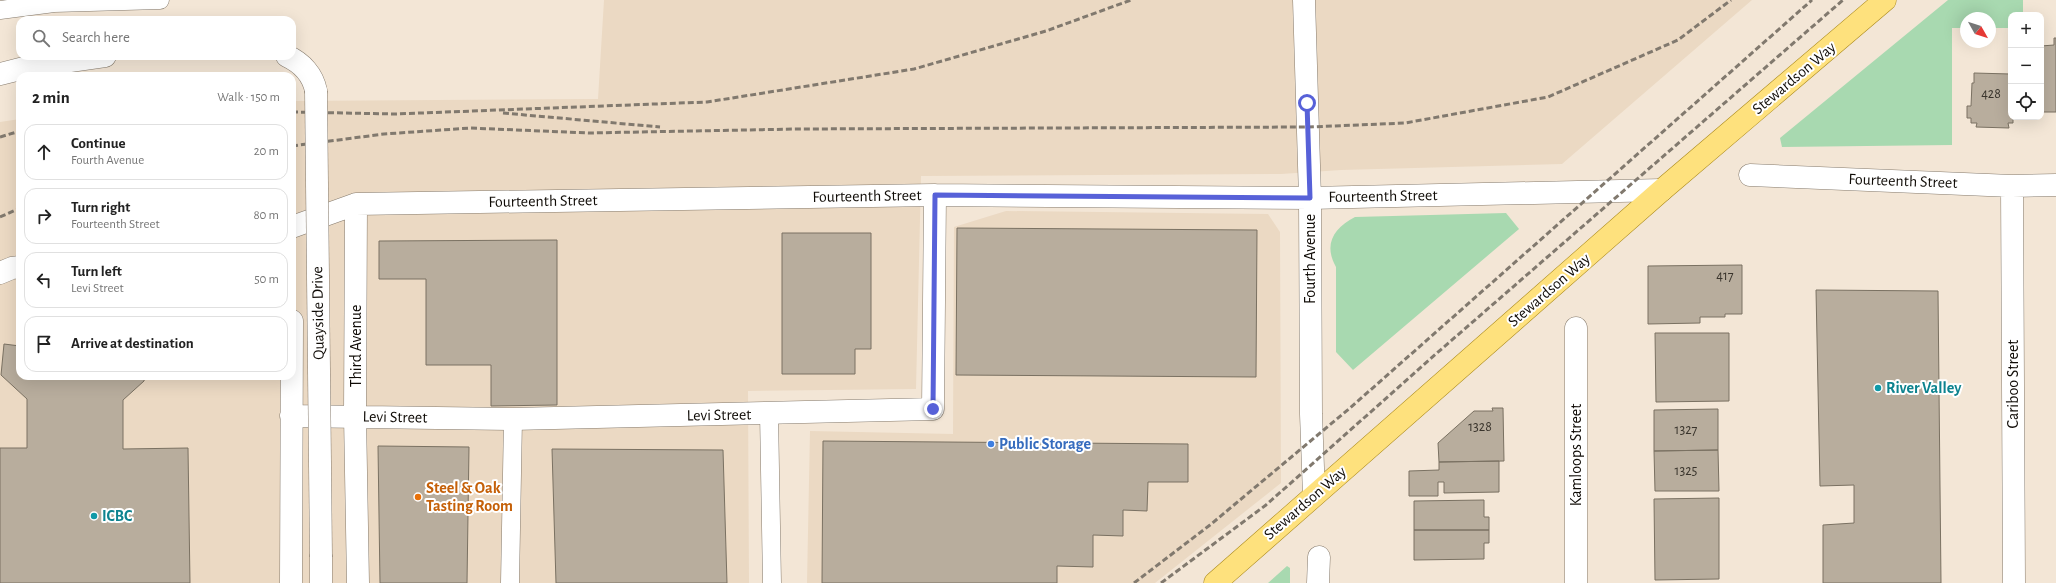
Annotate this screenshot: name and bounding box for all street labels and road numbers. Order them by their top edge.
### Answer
street label: Stewardson Way [1749,39,1839,118]
street label: Fourteenth Street [1848,171,1958,191]
street label: Fourteenth Street [812,187,922,205]
street label: Fourteenth Street [1328,187,1438,205]
street label: Fourteenth Street [488,192,598,210]
street label: Fourth Avenue [1302,214,1318,304]
street label: Stewardson Way [1505,250,1594,331]
street label: Quayside Drive [309,266,328,360]
street label: Third Avenue [348,305,364,387]
street label: Cariboo Street [2005,340,2021,428]
street label: Kamloops Street [1568,404,1584,506]
street label: Levi Street [686,406,752,424]
street label: Levi Street [362,408,428,426]
street label: Stewardson Way [1261,463,1350,544]

